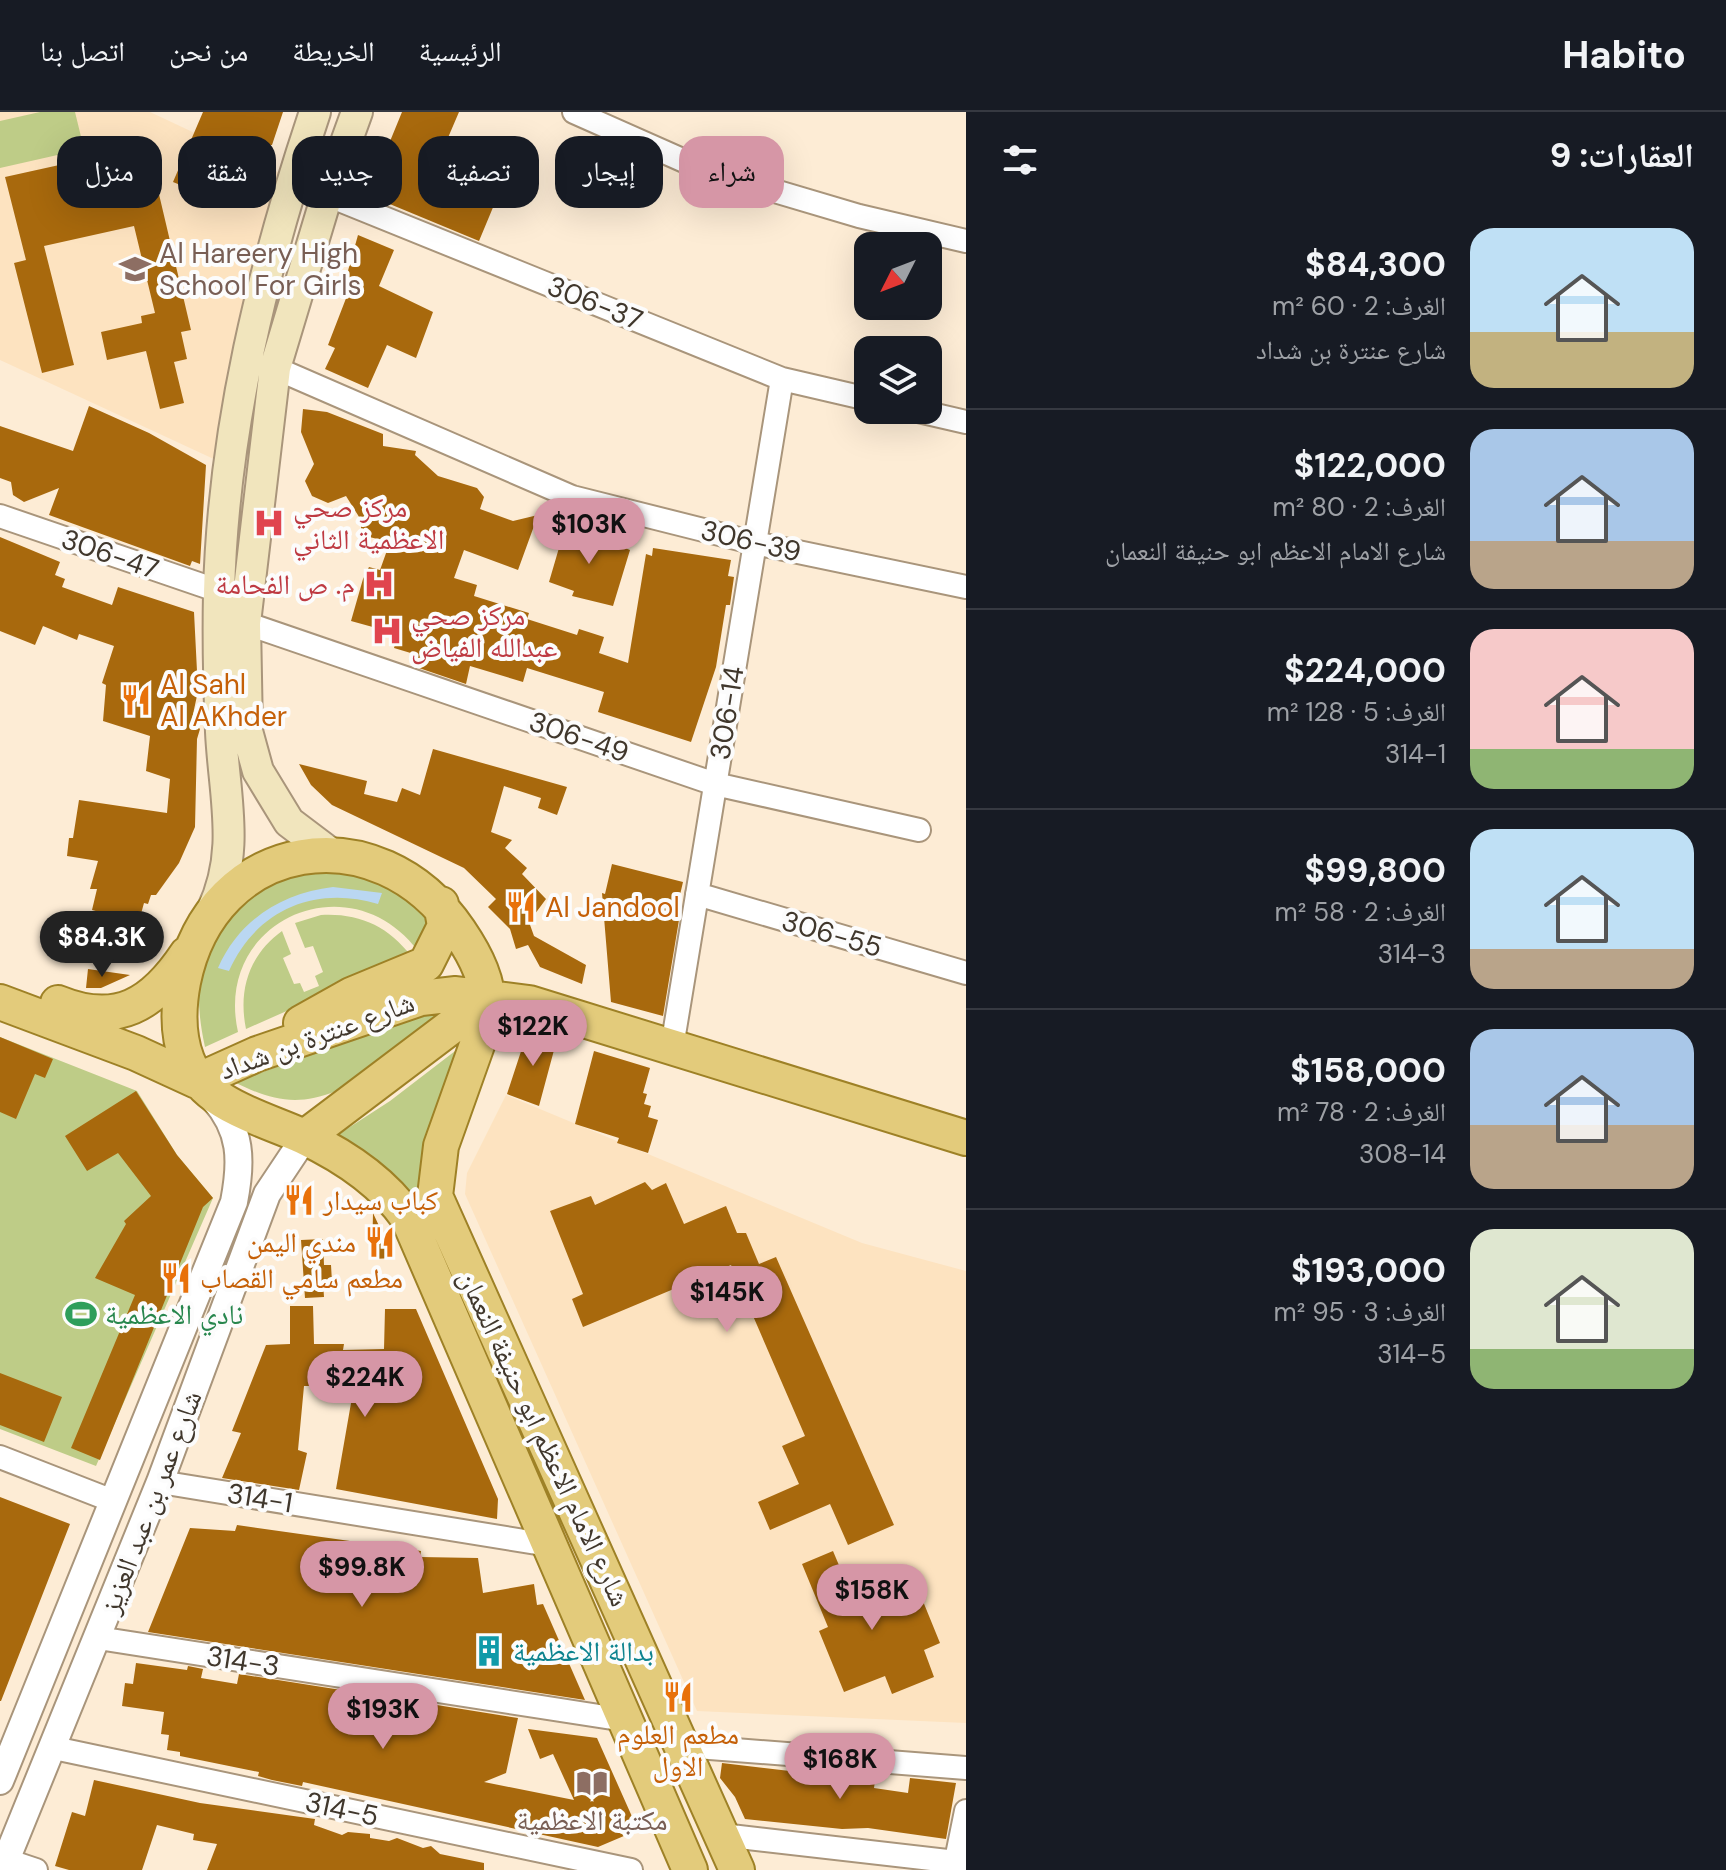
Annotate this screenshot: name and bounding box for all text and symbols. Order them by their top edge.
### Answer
text: Habito [1562,30,1686,80]
text: اتصل بنا [40,33,125,70]
text: من نحن [169,33,248,70]
text: الخريطة [292,33,375,70]
text: الرئيسية [419,33,502,70]
text: العقارات: 9 [1550,133,1694,178]
chip: منزل [57,136,162,208]
chip: شقة [178,136,276,208]
chip: جديد [292,136,402,208]
chip: تصفية [418,136,539,208]
chip: إيجار [555,136,663,208]
chip: شراء [679,136,784,208]
icon: filters [998,138,1042,182]
north arrow [854,232,942,320]
map controls [854,232,942,424]
place label: Al Hareery High School For Girls [159,235,362,304]
text: $84,300 [1305,242,1446,287]
school or university icon: Al Hareery High School For Girls [118,252,152,286]
icon: home [1534,260,1630,356]
street label: 306-37 [542,267,648,339]
text: الغرف: 2 · 60 m² [1272,289,1446,323]
text: شارع عنترة بن شداد [1256,333,1446,367]
button: layers [854,336,942,424]
text: $122,000 [1294,443,1446,488]
icon: home [1534,461,1630,557]
place label: مركز صحي الاعظمية الثاني [293,489,444,562]
text: الغرف: 2 · 80 m² [1273,490,1446,524]
pin: $103K [533,498,645,566]
hospital icon: مركز صحي الاعظمية الثاني [252,506,286,540]
text: $103K [551,507,627,541]
street label: 306-39 [697,512,805,570]
street label: 306-47 [57,520,163,588]
text: شارع الامام الاعظم ابو حنيفة النعمان [1105,534,1446,568]
place label: م. ص الفحامة [216,566,355,603]
hospital icon: م. ص الفحامة [362,567,396,601]
place label: مركز صحي عبدالله الفياض [411,597,557,666]
hospital icon: مركز صحي عبدالله الفياض [370,614,404,648]
text: $224,000 [1284,648,1446,693]
icon: home [1534,661,1630,757]
street label: 306-14 [701,664,753,762]
place label: Al Sahl Al AKhder [160,666,287,735]
restaurant icon: Al Sahl Al AKhder [119,683,153,717]
text: الغرف: 5 · 128 m² [1267,695,1446,729]
street label: 306-49 [524,703,634,771]
text: 314-1 [1385,737,1446,771]
text: $99,800 [1305,848,1446,893]
icon: home [1534,861,1630,957]
place label: Al Jandool [545,889,680,926]
restaurant icon: Al Jandool [504,890,538,924]
text: الغرف: 2 · 58 m² [1275,895,1446,929]
street label: 306-55 [778,902,886,966]
pin: $84.3K [37,911,167,979]
text: $84.3K [58,920,146,954]
text: 314-3 [1378,937,1446,971]
street label: شارع عنترة بن شداد [214,984,420,1088]
pin: $122K [477,1000,589,1068]
text: $122K [497,1009,569,1043]
text: $158,000 [1290,1048,1446,1093]
icon: home [1534,1061,1630,1157]
text: الغرف: 2 · 78 m² [1277,1095,1446,1129]
text: 308-14 [1359,1137,1446,1171]
place label: كباب سيدار [322,1182,439,1219]
restaurant icon: كباب سيدار [282,1183,316,1217]
place label: مندي اليمن [246,1224,356,1265]
restaurant icon: مندي اليمن [363,1225,397,1259]
text: $193,000 [1291,1248,1446,1293]
place label: مطعم سامي القصاب [200,1260,403,1301]
restaurant icon: مطعم سامي القصاب [159,1261,193,1295]
icon: home [1534,1261,1630,1357]
street label: شارع الامام الاعظم ابو حنيفة النعمان [450,1264,638,1612]
pin: $145K [671,1266,783,1334]
text: $145K [689,1275,765,1309]
text: الغرف: 3 · 95 m² [1274,1295,1446,1329]
place label: نادي الاعظمية [105,1296,243,1337]
sports icon: نادي الاعظمية [64,1297,98,1331]
text: 314-5 [1377,1337,1446,1371]
pin: $224K [309,1351,421,1419]
text: $224K [325,1360,405,1394]
street label: شارع عمر بن عبد العزيز [91,1385,211,1620]
street label: 314-1 [225,1475,295,1521]
pin: $99.8K [297,1541,427,1609]
text: $99.8K [318,1550,406,1584]
pin: $158K [816,1564,928,1632]
text: $158K [835,1573,909,1607]
place label: بدالة الاعظمية [513,1633,654,1670]
building icon: بدالة الاعظمية [472,1634,506,1668]
street label: 314-3 [204,1637,282,1685]
restaurant icon: مطعم العلوم الاول [661,1680,695,1714]
pin: $193K [327,1683,439,1751]
text: $193K [346,1692,420,1726]
place label: مطعم العلوم الاول [617,1716,739,1785]
pin: $168K [784,1733,896,1801]
text: $168K [802,1742,878,1776]
library icon: مكتبة الاعظمية [575,1766,609,1800]
street label: 314-5 [302,1783,382,1835]
place label: مكتبة الاعظمية [516,1802,668,1839]

